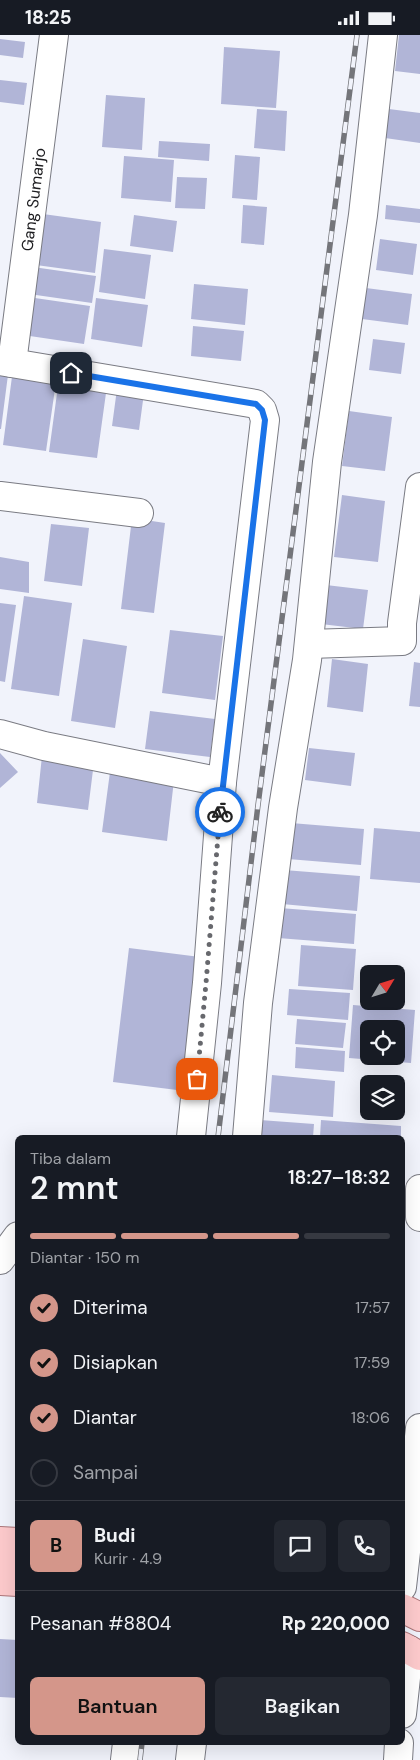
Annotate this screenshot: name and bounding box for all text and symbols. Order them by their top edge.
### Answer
text: 18:25 [25,5,72,30]
street label: Gang Sumarjo [16,146,50,252]
pin [50,352,92,394]
icon: home [57,359,85,387]
courier [195,787,245,837]
icon: bike [206,798,234,826]
north arrow [360,965,405,1010]
map controls [360,965,405,1120]
button: locate [360,1020,405,1065]
pin [176,1058,218,1100]
icon: bag [183,1065,211,1093]
button: layers [360,1075,405,1120]
text: Tiba dalam [30,1148,111,1169]
text: 18:27–18:32 [288,1165,390,1190]
text: 2 mnt [30,1167,119,1209]
text: Diantar · 150 m [30,1247,140,1268]
icon: check [30,1294,58,1322]
text: Diterima [73,1295,147,1320]
text: 17:57 [355,1297,390,1318]
icon: check [30,1349,58,1377]
text: Disiapkan [73,1350,158,1375]
text: 17:59 [354,1352,390,1373]
icon: check [30,1404,58,1432]
text: Diantar [73,1405,137,1430]
text: 18:06 [351,1407,390,1428]
text: Sampai [73,1460,138,1485]
button: chat [274,1520,326,1572]
button: phone [338,1520,390,1572]
text: Budi [94,1523,135,1548]
text: B [50,1533,62,1558]
text: Kurir · 4.9 [94,1548,162,1569]
text: Pesanan #8804 [30,1611,171,1636]
text: Rp 220,000 [282,1611,390,1636]
button: Bantuan [30,1677,205,1735]
button: Bagikan [215,1677,390,1735]

